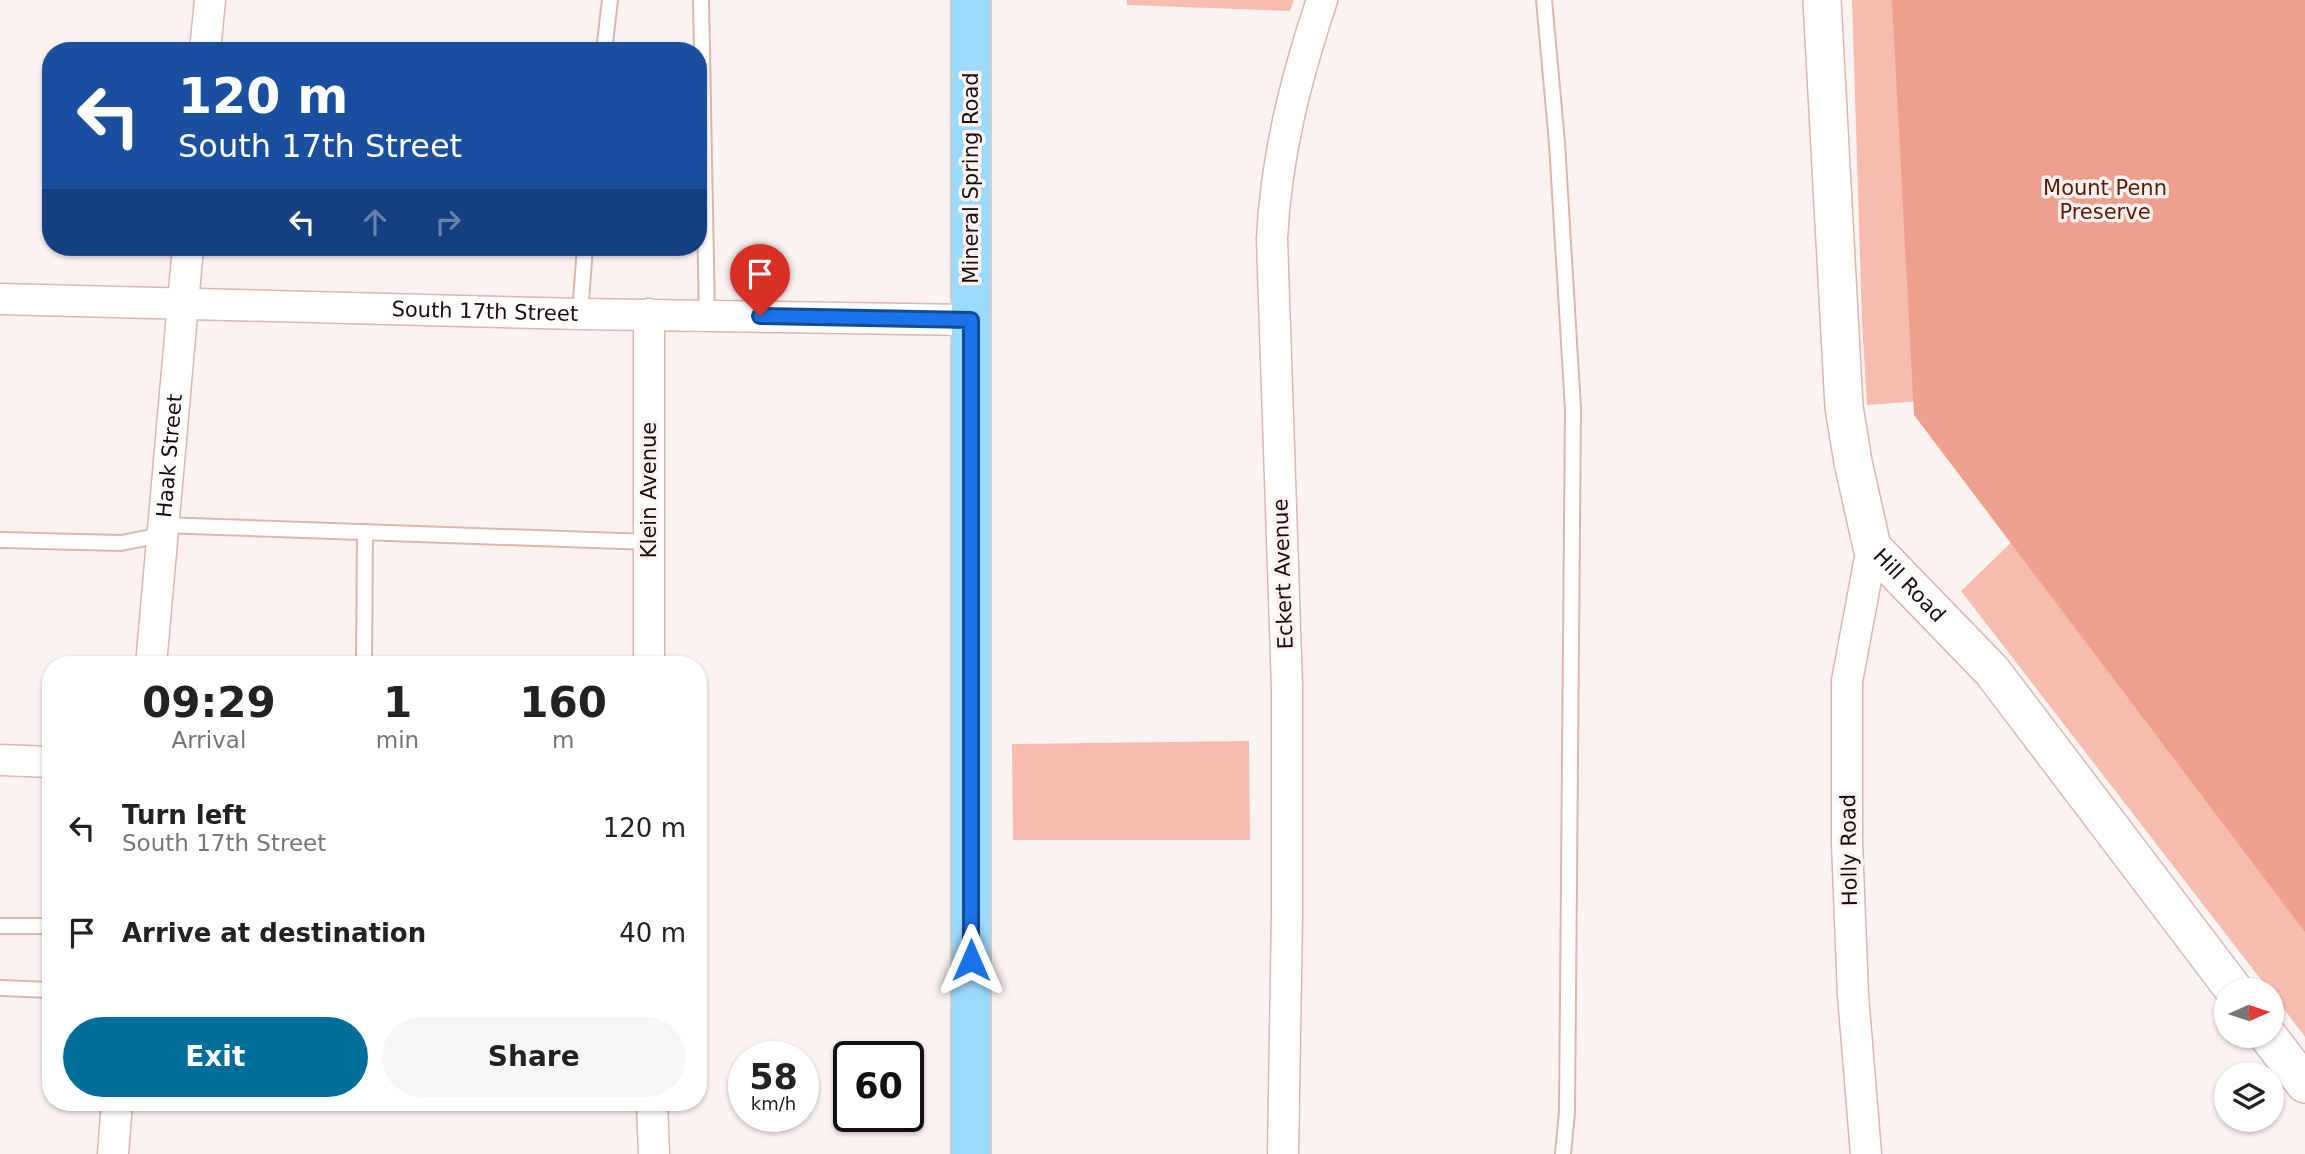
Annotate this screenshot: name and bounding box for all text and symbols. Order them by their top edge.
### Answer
text: 120 m [178,68,348,125]
icon: left [63,70,154,161]
street label: Mineral Spring Road [959,72,983,284]
text: South 17th Street [178,127,462,165]
park label: Mount Penn Preserve [2043,176,2167,224]
icon: left [283,203,321,241]
icon: ahead [356,203,394,241]
icon: right [429,203,467,241]
pin [730,244,790,316]
icon: arrive [741,255,779,293]
street label: South 17th Street [391,297,578,326]
street label: Haak Street [152,393,187,519]
street label: Klein Avenue [637,422,661,558]
street label: Eckert Avenue [1268,498,1298,650]
street label: Hill Road [1868,544,1950,627]
text: 09:29 [142,678,276,727]
text: 1 [383,678,412,727]
text: 160 [519,678,607,727]
text: Arrival [172,727,246,753]
text: min [376,727,419,753]
text: m [552,727,574,753]
street label: Holly Road [1836,794,1862,906]
text: Turn left [122,800,246,830]
icon: left [63,809,101,847]
text: 120 m [603,813,686,843]
text: South 17th Street [122,830,326,856]
icon: arrive [63,914,101,952]
text: Arrive at destination [122,918,426,948]
text: 40 m [619,918,686,948]
position arrow [934,923,1008,997]
north arrow [2214,978,2284,1048]
map controls [2214,978,2284,1132]
button: Exit [63,1017,368,1097]
button: Share [382,1017,686,1097]
speed limit sign: 60 [833,1041,924,1132]
text: 58 [749,1057,798,1097]
button: layers [2214,1062,2284,1132]
text: km/h [751,1093,796,1114]

